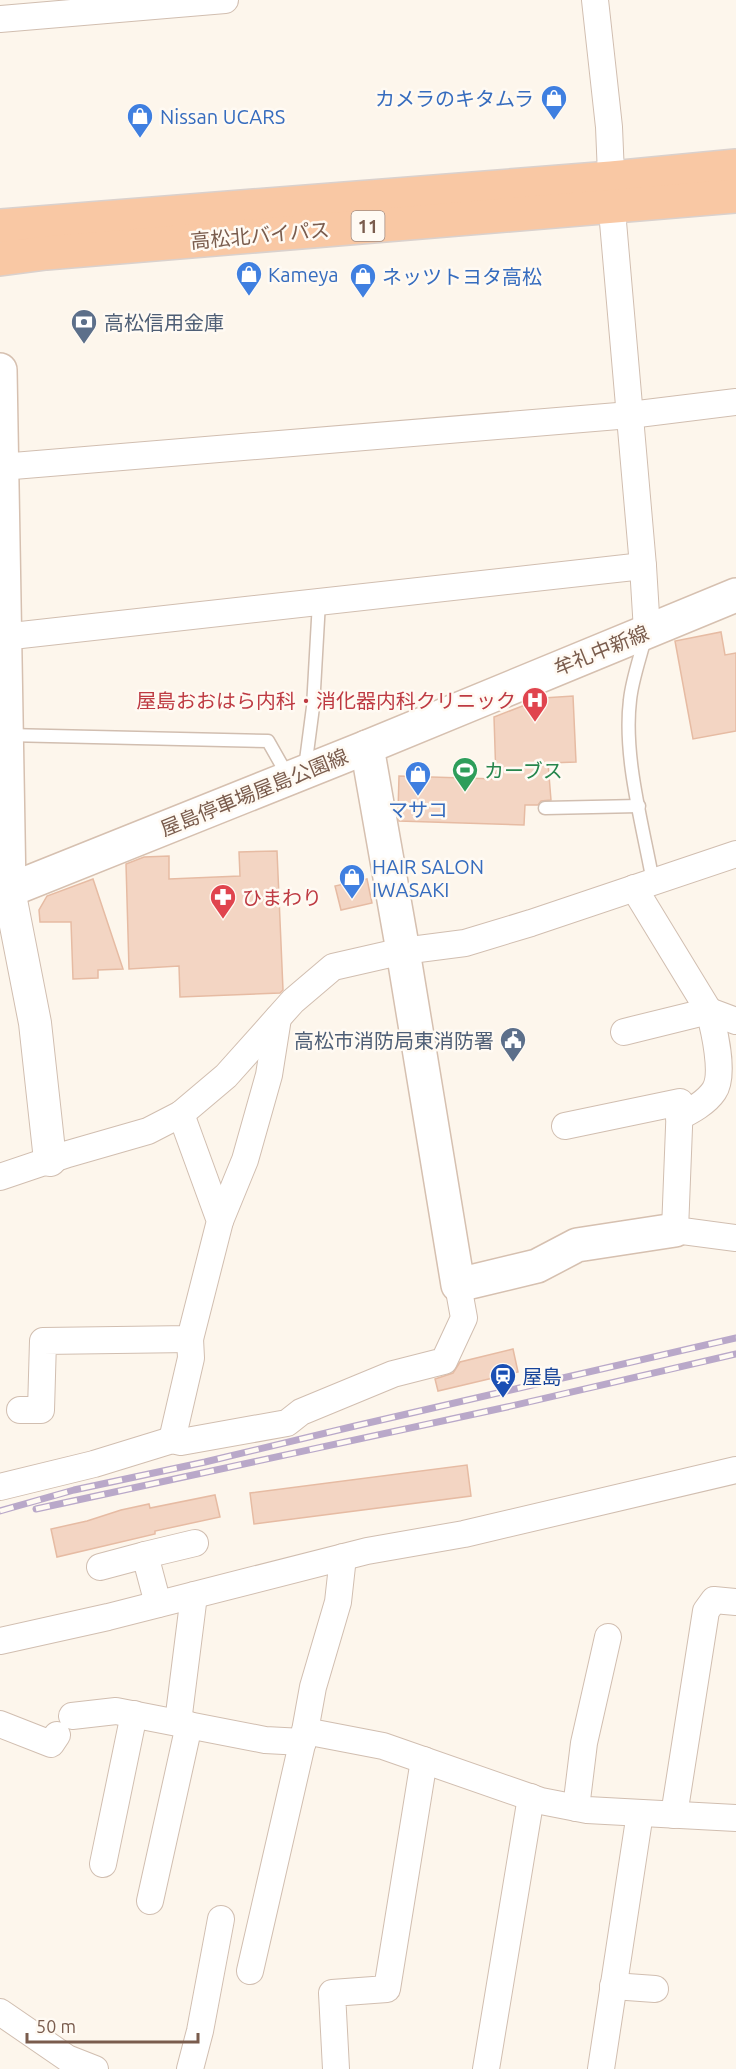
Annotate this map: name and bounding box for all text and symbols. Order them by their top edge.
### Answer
shop icon: カメラのキタムラ [539,83,569,121]
place label: カメラのキタムラ [375,87,534,110]
shop icon: Nissan UCARS [125,101,155,139]
place label: Nissan UCARS [160,105,285,128]
road number: 11 [352,211,385,241]
street label: 高松北バイパス [189,217,331,253]
shop icon: Kameya [234,259,264,297]
shop icon: ネッツトヨタ高松 [348,261,378,299]
place label: Kameya [268,263,339,286]
place label: ネッツトヨタ高松 [382,265,542,288]
bank icon: 高松信用金庫 [69,307,99,345]
place label: 高松信用金庫 [104,311,224,334]
street label: 牟礼中新線 [550,621,652,679]
hospital icon: 屋島おおはら内科・消化器内科クリニック [520,685,550,723]
place label: 屋島おおはら内科・消化器内科クリニック [136,689,516,712]
street label: 屋島停車場屋島公園線 [157,744,351,840]
sports icon: カーブス [450,755,480,793]
shop icon: マサコ [403,759,433,797]
place label: カーブス [484,759,563,782]
place label: マサコ [388,798,448,821]
place label: HAIR SALON IWASAKI [372,855,484,901]
shop icon: HAIR SALON IWASAKI [337,862,367,900]
pharmacy icon: ひまわり [208,882,238,920]
place label: ひまわり [242,886,322,909]
public building icon: 高松市消防局東消防署 [498,1025,528,1063]
place label: 高松市消防局東消防署 [294,1029,494,1052]
station icon: 屋島 [488,1361,518,1399]
place label: 屋島 [522,1365,562,1388]
scale bar [27,2006,198,2044]
text: 50 m [36,2016,76,2036]

